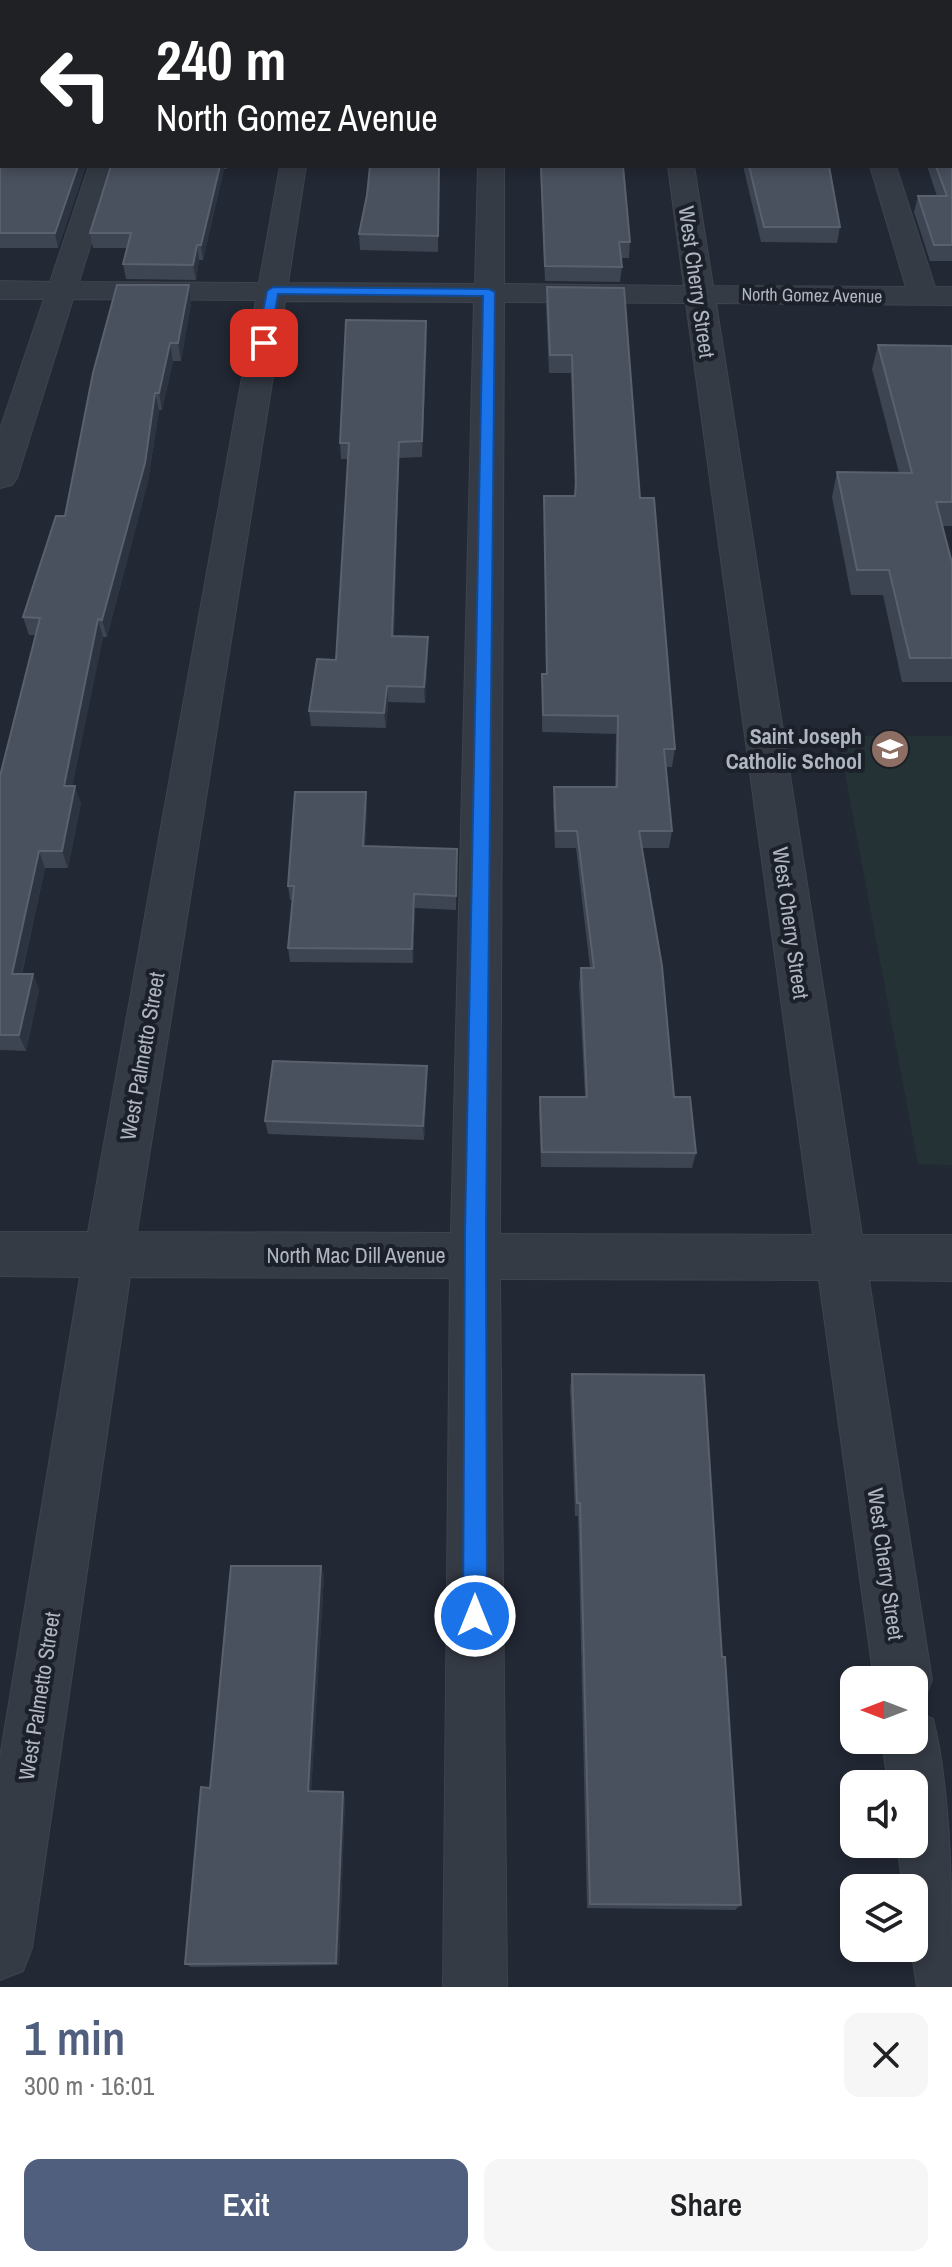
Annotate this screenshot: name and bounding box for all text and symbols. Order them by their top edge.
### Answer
text: 240 m [156,22,286,97]
icon: left [24,32,128,136]
text: North Gomez Avenue [156,94,438,142]
street label: West Cherry Street [671,204,723,360]
street label: North Gomez Avenue [741,281,883,309]
pin [230,309,298,377]
icon: arrive [242,321,286,365]
place label: Saint Joseph Catholic School [726,721,862,776]
school or university icon: Saint Joseph Catholic School [869,728,911,770]
street label: West Cherry Street [765,845,817,1001]
street label: West Palmetto Street [112,970,172,1142]
street label: North Mac Dill Avenue [266,1240,446,1270]
street label: West Cherry Street [860,1486,912,1642]
position arrow [433,1574,517,1658]
street label: West Palmetto Street [11,1610,67,1782]
north arrow [840,1666,928,1754]
map controls [840,1666,928,1962]
button: sound [840,1770,928,1858]
button: layers [840,1874,928,1962]
text: 1 min [24,2005,125,2070]
button: close [844,2013,928,2097]
text: 300 m · 16:01 [24,2068,154,2103]
button: Exit [24,2159,468,2251]
button: Share [484,2159,928,2251]

